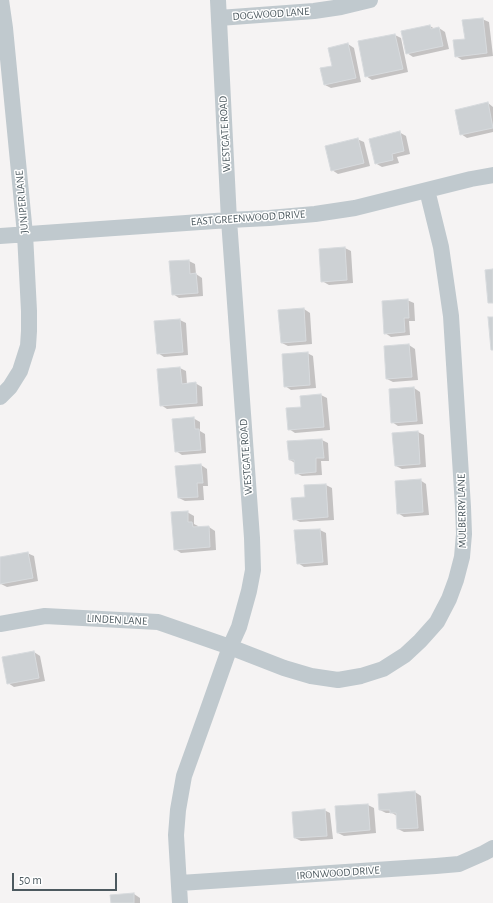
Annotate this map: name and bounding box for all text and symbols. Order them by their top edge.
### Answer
street label: DOGWOOD LANE [232,5,310,23]
street label: WESTGATE ROAD [216,96,234,172]
street label: JUNIPER LANE [13,170,31,234]
street label: EAST GREENWOOD DRIVE [190,207,306,229]
street label: WESTGATE ROAD [237,419,255,495]
street label: MULBERRY LANE [455,474,469,548]
street label: LINDEN LANE [86,612,148,628]
street label: IRONWOOD DRIVE [296,864,380,882]
scale bar [14,865,119,891]
text: 50 m [19,874,42,886]

